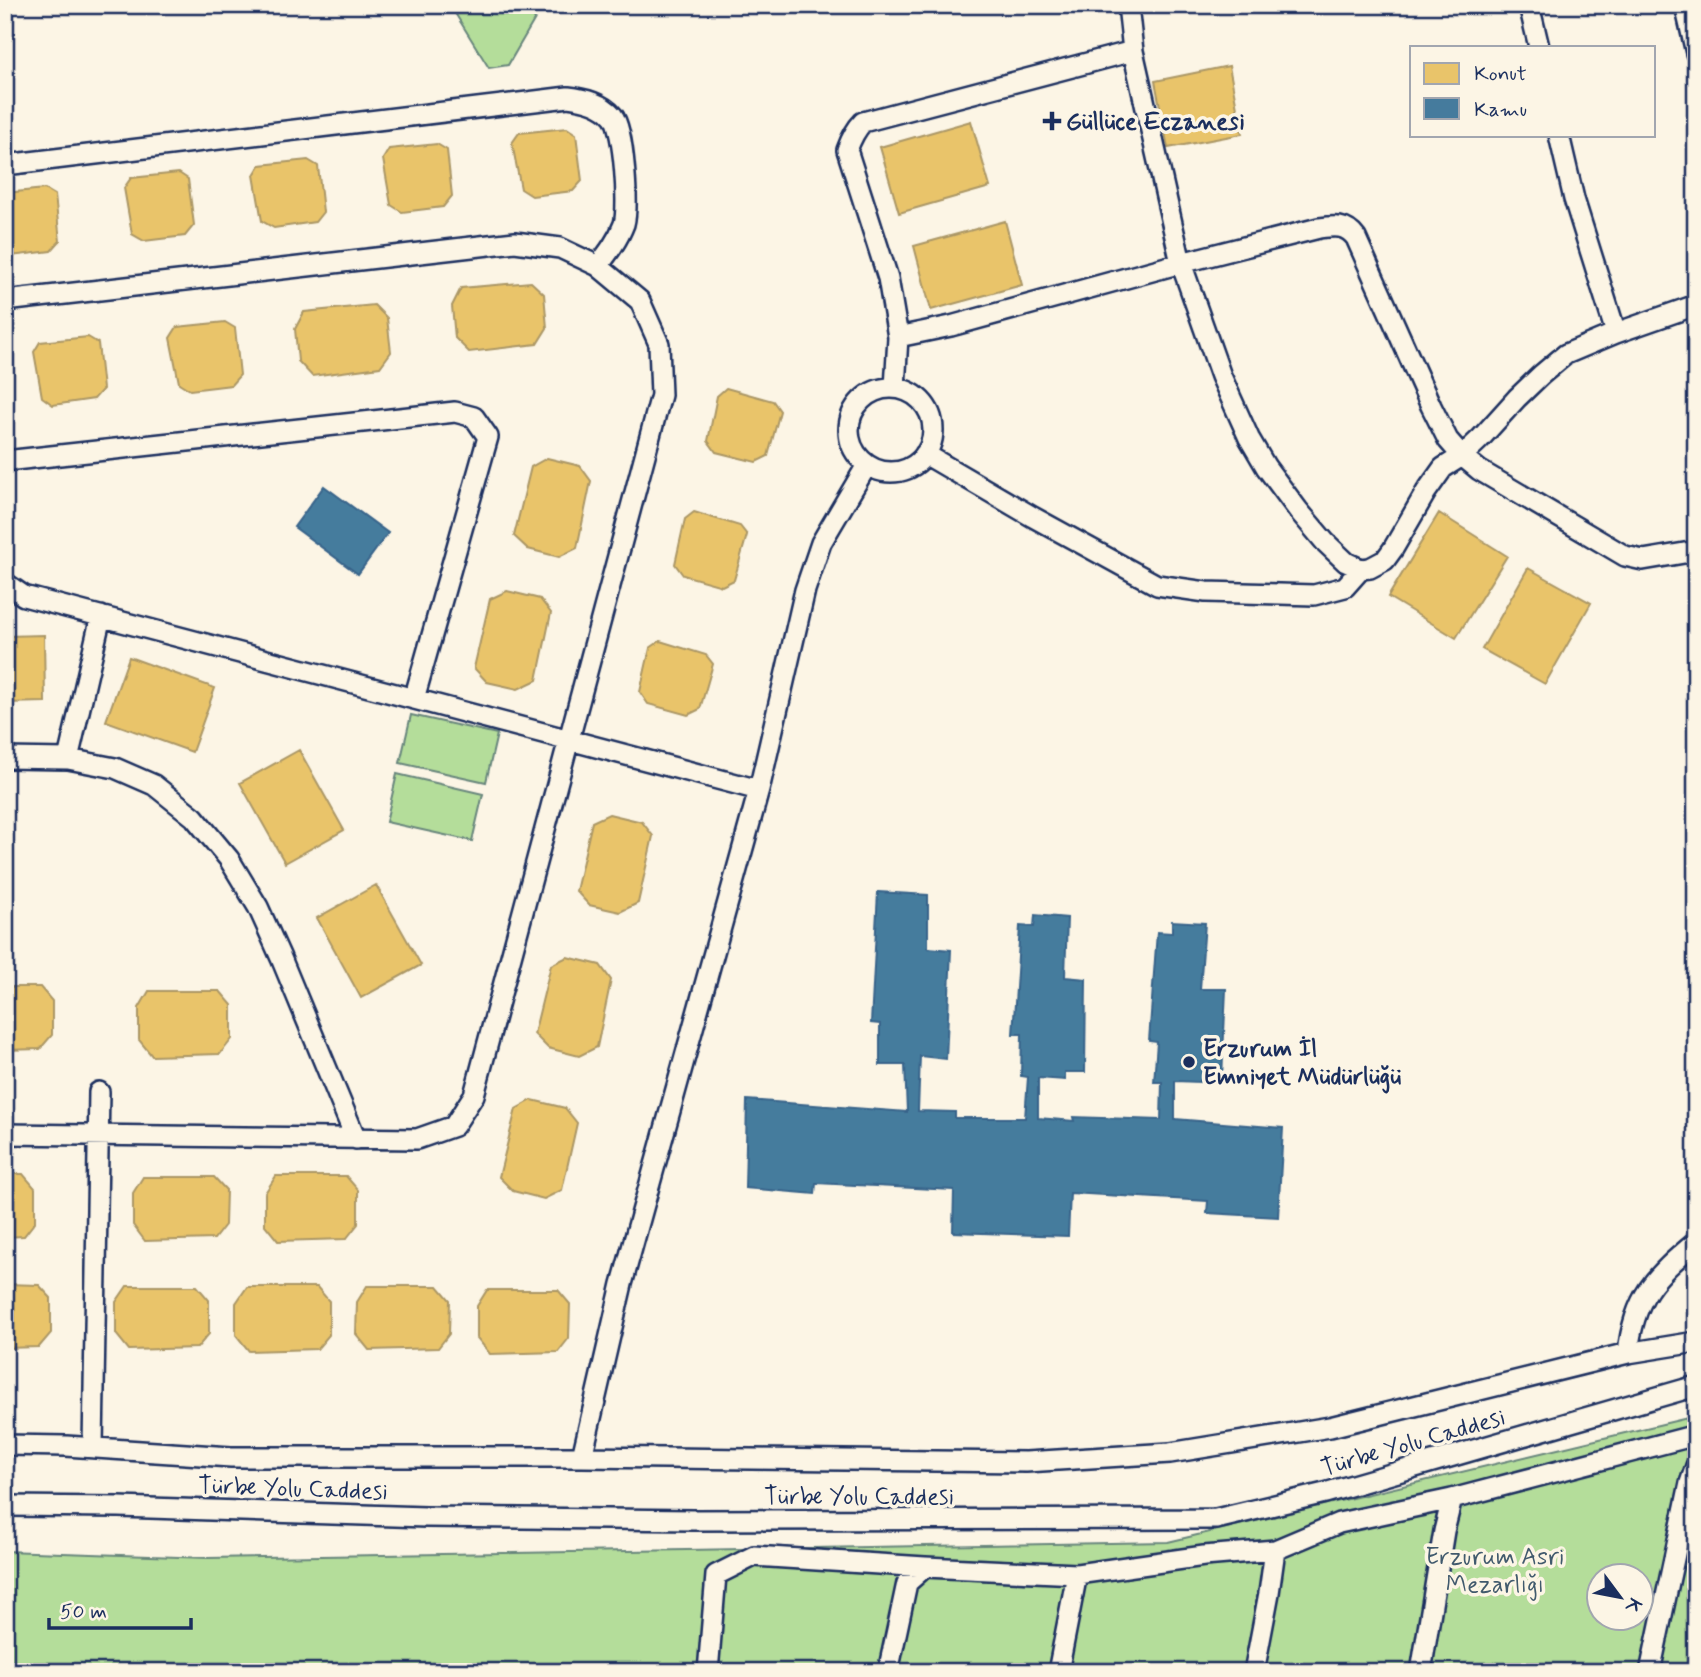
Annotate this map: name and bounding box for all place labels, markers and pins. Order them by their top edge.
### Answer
place label: Güllüce Eczanesi [1066,107,1245,138]
marker: Güllüce Eczanesi [1044,113,1060,129]
place label: Erzurum İl Emniyet Müdürlüğü [1203,1034,1401,1094]
marker: Erzurum İl Emniyet Müdürlüğü [1181,1054,1197,1070]

